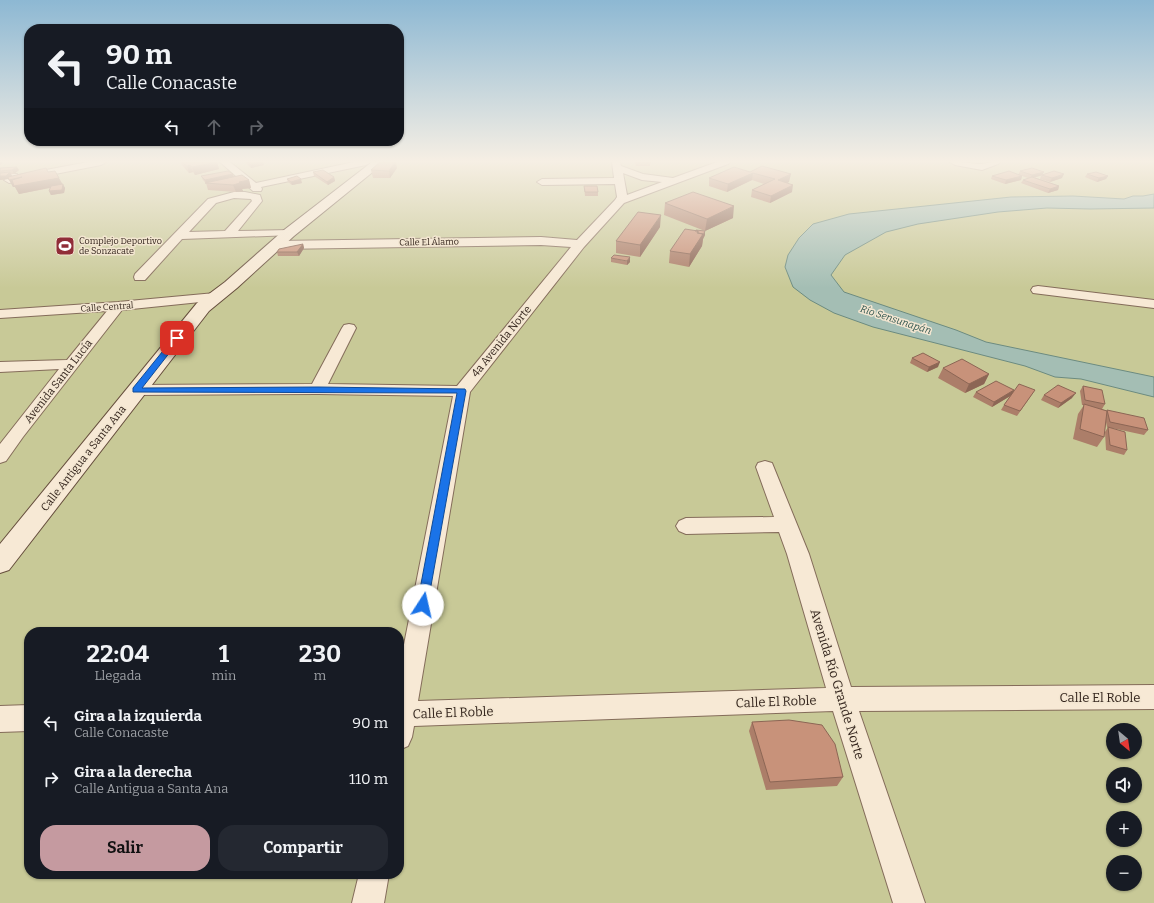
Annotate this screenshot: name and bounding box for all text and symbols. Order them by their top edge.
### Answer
text: 90 m [106,38,172,71]
icon: left [40,40,92,92]
text: Calle Conacaste [106,72,237,94]
icon: left [161,116,183,138]
icon: ahead [203,116,225,138]
icon: right [245,116,267,138]
street label: Calle El Álamo [399,234,459,248]
sports icon: Complejo Deportivo de Sonzacate [54,235,76,257]
place label: Complejo Deportivo de Sonzacate [79,236,162,256]
street label: Calle Central [80,300,134,314]
water label: Río Sensunapán [859,302,933,337]
street label: 4a Avenida Norte [469,303,534,380]
pin [160,321,194,355]
icon: arrive [166,327,188,349]
street label: Avenida Santa Lucía [22,337,95,426]
street label: Calle Antigua a Santa Ana [38,403,129,514]
position arrow [402,584,444,626]
street label: Avenida Río Grande Norte [807,607,868,761]
text: 22:04 [87,640,149,668]
text: 1 [219,640,229,668]
text: 230 [299,640,341,668]
text: Llegada [94,668,141,683]
text: min [212,668,236,683]
text: m [314,668,326,683]
street label: Calle El Roble [1060,690,1140,705]
street label: Calle El Roble [735,693,817,710]
street label: Calle El Roble [412,704,494,721]
text: Gira a la izquierda [74,707,202,725]
icon: left [40,712,62,734]
text: 90 m [352,714,388,732]
north arrow [1106,723,1142,759]
map controls [1106,723,1142,891]
text: Calle Conacaste [74,725,169,740]
text: Gira a la derecha [74,763,192,781]
button: sound [1106,767,1142,803]
icon: right [40,768,62,790]
text: 110 m [349,770,388,788]
text: Calle Antigua a Santa Ana [74,781,228,796]
button: + [1106,811,1142,847]
button: Salir [40,825,210,871]
button: Compartir [218,825,388,871]
button: − [1106,855,1142,891]

